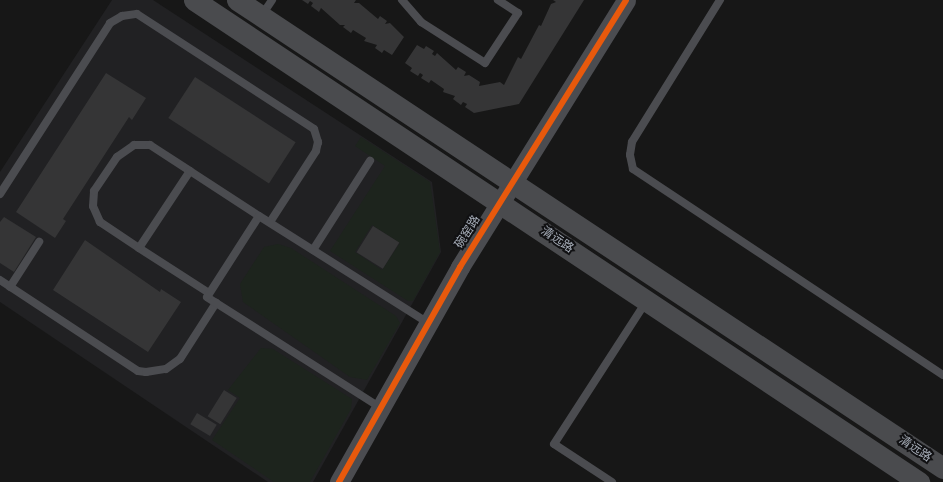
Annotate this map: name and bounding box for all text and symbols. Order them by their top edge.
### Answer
street label: 碗窑路 [452,213,484,251]
street label: 清远路 [538,224,576,256]
street label: 清远路 [896,433,934,465]

